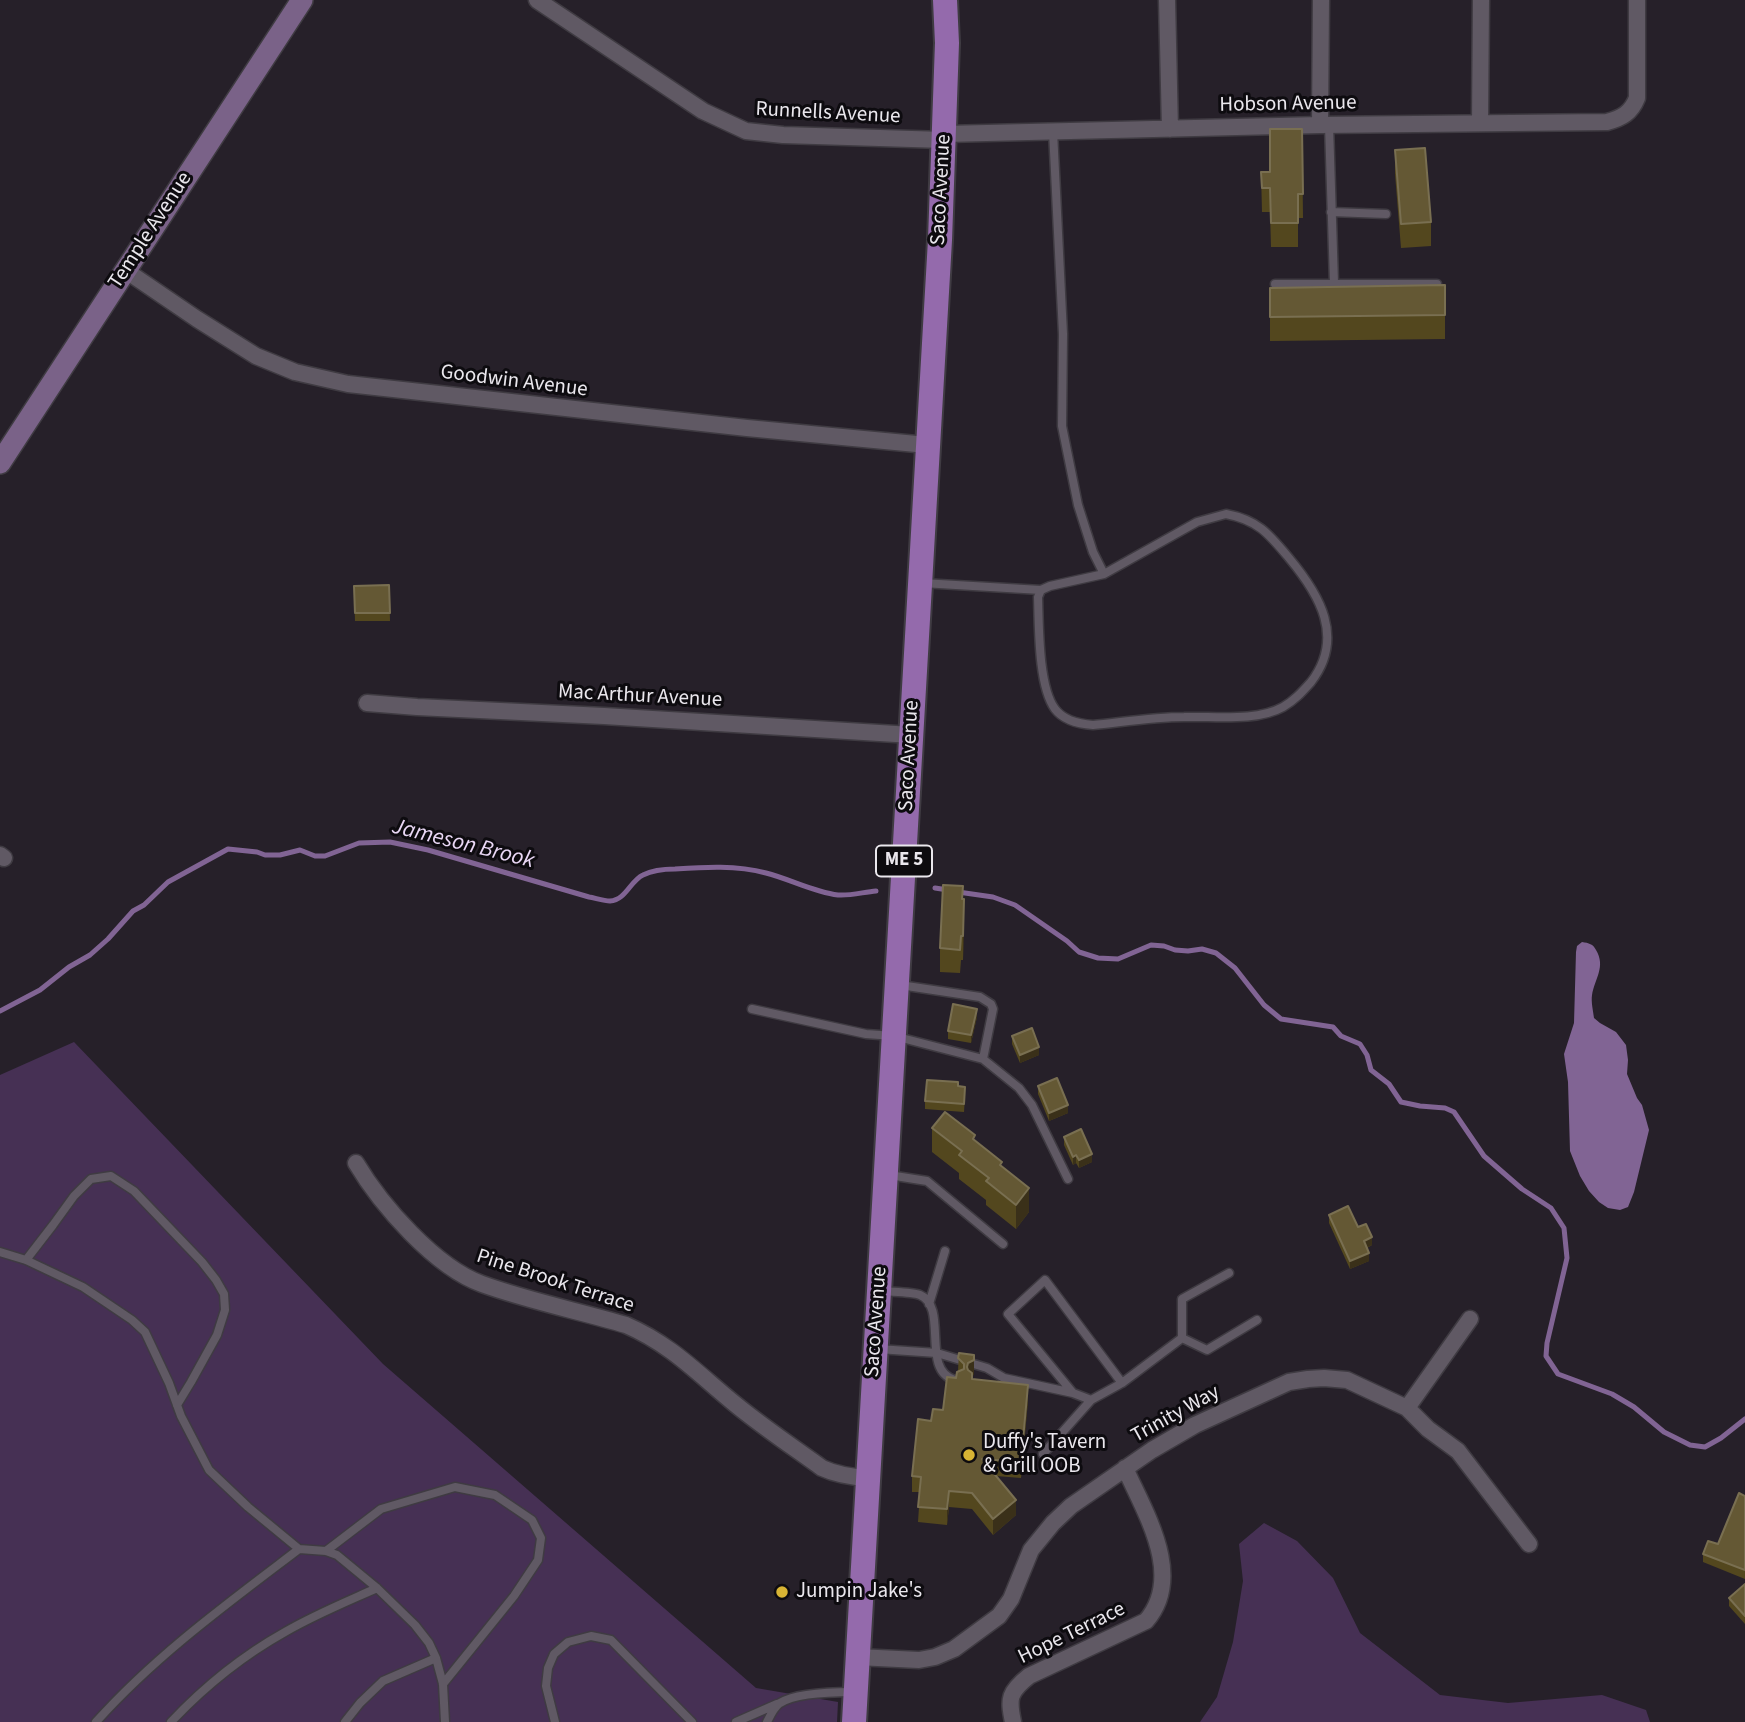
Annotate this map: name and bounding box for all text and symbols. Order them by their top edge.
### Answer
street label: Hobson Avenue [1219,91,1357,119]
street label: Runnells Avenue [755,98,901,130]
street label: Saco Avenue [927,134,957,246]
street label: Temple Avenue [104,168,198,294]
street label: Goodwin Avenue [439,360,589,404]
street label: Mac Arthur Avenue [557,680,723,714]
street label: Saco Avenue [895,700,925,812]
water label: Jameson Brook [389,814,537,876]
road number: ME 5 [876,846,932,876]
street label: Pine Brook Terrace [473,1245,637,1319]
street label: Saco Avenue [861,1266,893,1378]
street label: Trinity Way [1127,1380,1225,1450]
place label: Duffy's Tavern & Grill OOB [983,1430,1106,1480]
marker: Duffy's Tavern & Grill OOB [961,1447,977,1463]
place label: Jumpin Jake's [796,1579,922,1605]
marker: Jumpin Jake's [774,1584,790,1600]
street label: Hope Terrace [1014,1597,1130,1671]

